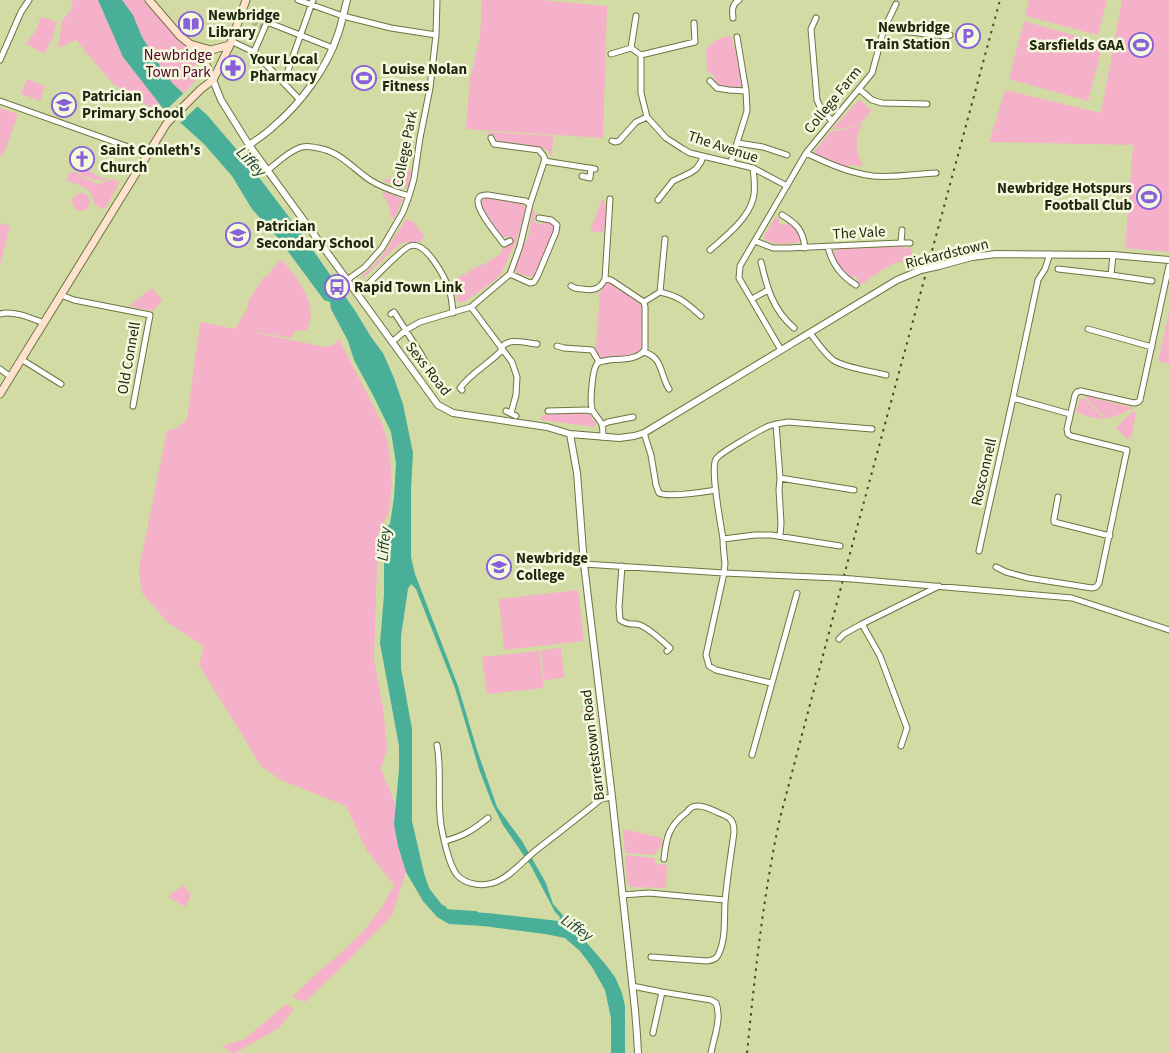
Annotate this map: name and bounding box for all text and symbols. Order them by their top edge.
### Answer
place label: Newbridge Library [208,5,280,43]
library icon: Newbridge Library [178,11,204,37]
place label: Newbridge Train Station [865,17,950,55]
parking icon: Newbridge Train Station [955,23,981,49]
sports icon: Sarsfields GAA [1128,32,1154,58]
place label: Sarsfields GAA [1029,35,1124,56]
park label: Newbridge Town Park [144,45,212,83]
place label: Your Local Pharmacy [249,49,319,87]
pharmacy icon: Your Local Pharmacy [220,55,246,81]
place label: Louise Nolan Fitness [382,59,467,97]
street label: College Farm [799,62,867,138]
sports icon: Louise Nolan Fitness [351,65,377,91]
place label: Patrician Primary School [82,86,184,124]
school or university icon: Patrician Primary School [51,92,77,118]
street label: College Park [387,108,423,189]
street label: The Avenue [685,126,761,168]
place label: Saint Conleth's Church [100,140,201,178]
water label: Liffey [231,142,271,183]
church icon: Saint Conleth's Church [69,146,95,172]
place label: Newbridge Hotspurs Football Club [997,178,1132,216]
sports icon: Newbridge Hotspurs Football Club [1136,184,1162,210]
place label: Patrician Secondary School [256,216,375,254]
street label: The Vale [832,221,886,245]
school or university icon: Patrician Secondary School [225,222,251,248]
street label: Rickardstown [903,234,991,274]
bus stop icon: Rapid Town Link [324,274,350,300]
place label: Rapid Town Link [354,277,463,298]
street label: Old Connell [112,320,146,396]
street label: Sexs Road [400,338,456,400]
street label: Rosconnell [966,436,1002,508]
water label: Liffey [372,525,397,562]
place label: Newbridge College [516,548,588,586]
school or university icon: Newbridge College [486,554,512,580]
street label: Barretstown Road [576,688,610,802]
water label: Liffey [557,909,598,947]

